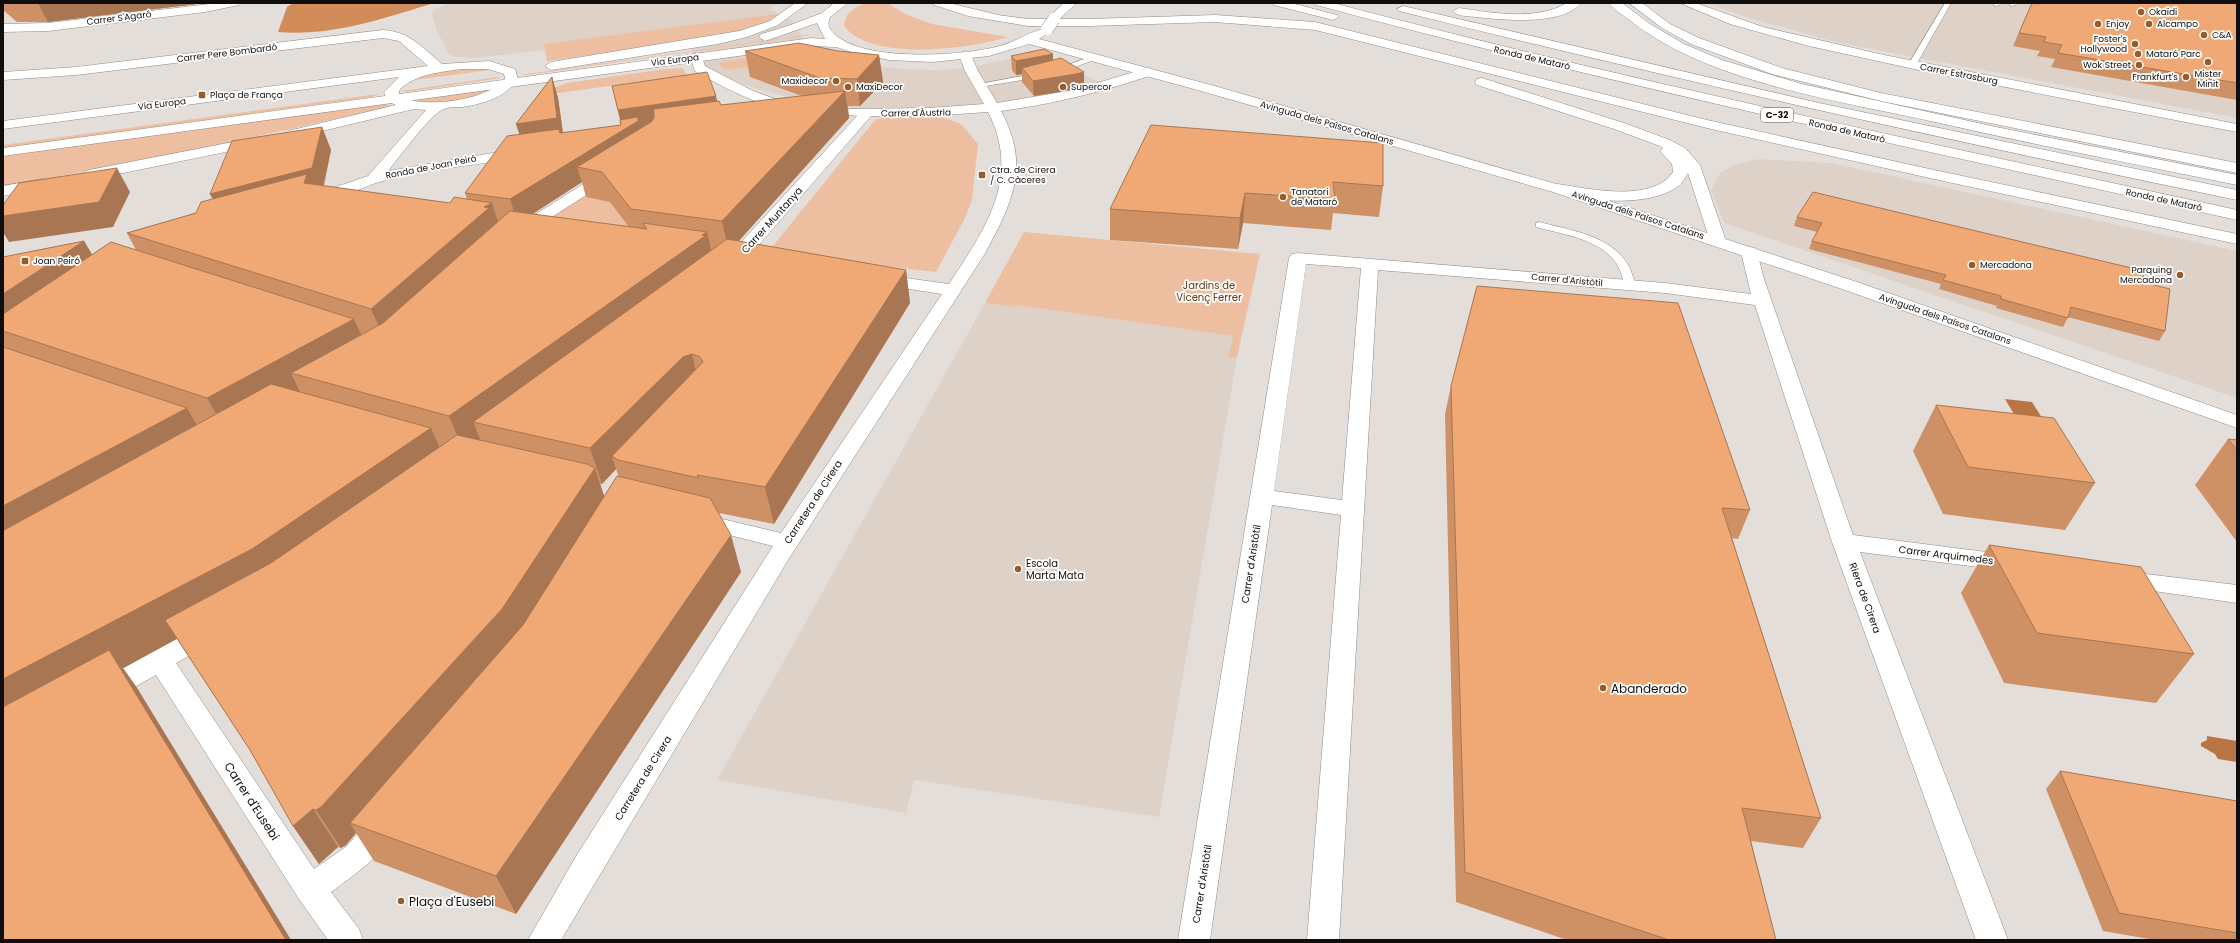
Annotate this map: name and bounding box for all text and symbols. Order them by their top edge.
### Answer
place label: Okaïdi [2149,6,2177,18]
marker: Okaïdi [2136,7,2146,17]
street label: Carrer S'Agaró [86,8,152,28]
place label: Enjoy [2106,18,2129,30]
place label: Alcampo [2157,18,2198,30]
marker: Enjoy [2093,19,2103,29]
marker: Alcampo [2144,19,2154,29]
place label: C&A [2212,29,2232,41]
marker: C&A [2199,30,2209,40]
place label: Foster's Hollywood [2081,33,2127,55]
marker: Foster's Hollywood [2130,39,2140,49]
street label: Carrer Pere Bombardó [176,41,278,65]
street label: Ronda de Mataró [1493,43,1572,73]
place label: Mataró Parc [2146,48,2201,60]
marker: Mataró Parc [2133,49,2143,59]
street label: Via Europa [650,51,700,69]
marker: Mister Minit [2203,57,2213,67]
place label: Wok Street [2083,59,2131,71]
marker: Wok Street [2134,60,2144,70]
street label: Carrer Estrasburg [1919,61,1999,87]
place label: Mister Minit [2195,68,2222,90]
place label: Frankfurt's [2132,71,2178,83]
marker: Frankfurt's [2181,72,2191,82]
place label: Maxidecor [781,75,829,87]
marker: Maxidecor [831,76,841,86]
place label: MaxiDecor [856,81,904,93]
place label: Supercor [1071,81,1112,93]
marker: MaxiDecor [843,82,853,92]
marker: Supercor [1058,82,1068,92]
place label: Plaça de França [210,89,283,101]
marker: Plaça de França [197,90,207,100]
street label: Via Europa [137,95,187,113]
street label: Avinguda dels Països Catalans [1259,98,1396,148]
street label: Carrer d'Àustria [881,106,951,120]
road number: C-32 [1761,108,1793,122]
street label: Ronda de Mataró [1808,116,1887,146]
street label: Ronda de Joan Peiró [384,152,478,182]
place label: Ctra. de Cirera / C. Càceres [990,164,1056,186]
marker: Ctra. de Cirera / C. Càceres [977,170,987,180]
street label: Carrer Muntanya [738,183,806,257]
place label: Tanatori de Mataró [1291,186,1338,208]
street label: Ronda de Mataró [2125,186,2204,214]
street label: Avinguda dels Països Catalans [1570,188,1706,242]
marker: Tanatori de Mataró [1278,192,1288,202]
place label: Joan Peiró [33,255,80,267]
marker: Joan Peiró [20,256,30,266]
place label: Mercadona [1980,259,2032,271]
marker: Mercadona [1967,260,1977,270]
place label: Parquing Mercadona [2120,264,2172,286]
marker: Parquing Mercadona [2175,270,2185,280]
street label: Carrer d'Aristòtil [1531,271,1603,289]
park label: Jardins de Vicenç Ferrer [1176,278,1242,305]
street label: Avinguda dels Països Catalans [1877,291,2013,347]
street label: Carretera de Cirera [780,457,846,547]
street label: Carrer d'Aristòtil [1237,523,1265,605]
street label: Carrer Arquímedes [1898,542,1994,568]
place label: Escola Marta Mata [1026,556,1084,583]
street label: Riera de Cirera [1845,561,1885,635]
marker: Escola Marta Mata [1013,564,1023,574]
place label: Abanderado [1611,680,1687,697]
marker: Abanderado [1598,683,1608,693]
street label: Carretera de Cirera [611,733,675,823]
street label: Carrer d'Eusebi [220,759,284,843]
street label: Carrer d'Aristòtil [1188,843,1216,925]
place label: Plaça d'Eusebi [409,893,494,910]
marker: Plaça d'Eusebi [396,896,406,906]

